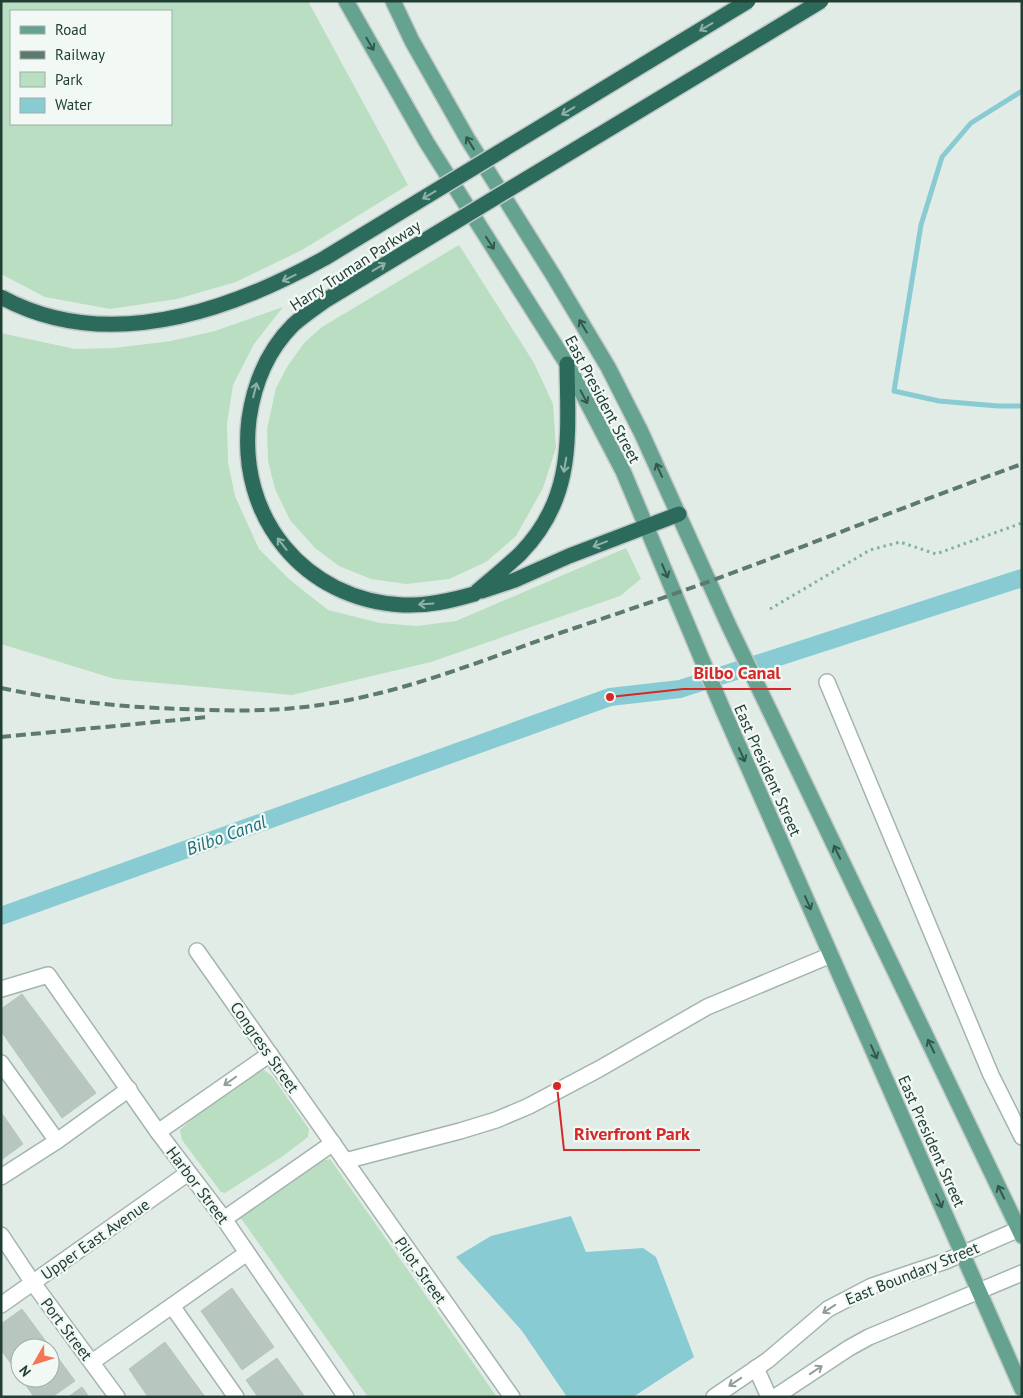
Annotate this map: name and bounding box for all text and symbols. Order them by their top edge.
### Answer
legend [10,10,172,125]
text: Road [55,20,87,39]
one-way arrow [700,22,714,32]
one-way arrow [365,37,375,51]
text: Railway [55,45,105,64]
text: Park [55,70,83,89]
text: Water [55,95,92,114]
one-way arrow [561,106,575,116]
one-way arrow [465,136,475,150]
one-way arrow [422,191,436,201]
street label: Harry Truman Parkway [286,215,425,315]
one-way arrow [486,235,496,249]
one-way arrow [372,262,386,272]
one-way arrow [282,274,297,283]
one-way arrow [578,319,588,333]
street label: East President Street [561,332,645,467]
one-way arrow [251,383,260,399]
one-way arrow [579,389,589,404]
one-way arrow [559,457,569,473]
one-way arrow [653,463,663,478]
one-way arrow [277,538,288,551]
one-way arrow [593,540,608,549]
one-way arrow [660,563,670,578]
one-way arrow [418,600,434,609]
callout: Bilbo Canal [683,656,791,689]
text: Bilbo Canal [693,661,781,684]
street label: East President Street [730,701,806,839]
one-way arrow [738,747,748,762]
water label: Bilbo Canal [183,810,269,860]
one-way arrow [832,845,842,860]
one-way arrow [804,895,813,910]
street label: Congress Street [226,998,304,1097]
one-way arrow [925,1038,935,1053]
one-way arrow [869,1044,879,1059]
street label: East President Street [894,1072,970,1210]
one-way arrow [223,1076,237,1086]
callout: Riverfront Park [564,1117,700,1150]
text: Riverfront Park [574,1122,690,1145]
street label: Harbor Street [162,1142,234,1228]
one-way arrow [996,1185,1005,1200]
one-way arrow [935,1193,945,1208]
street label: Upper East Avenue [37,1194,153,1284]
street label: Pilot Street [391,1233,452,1308]
street label: East Boundary Street [842,1237,982,1309]
street label: Port Street [37,1294,97,1365]
one-way arrow [823,1304,837,1314]
north arrow [10,1338,60,1388]
text: N [15,1362,35,1380]
one-way arrow [809,1365,823,1375]
one-way arrow [728,1377,742,1387]

